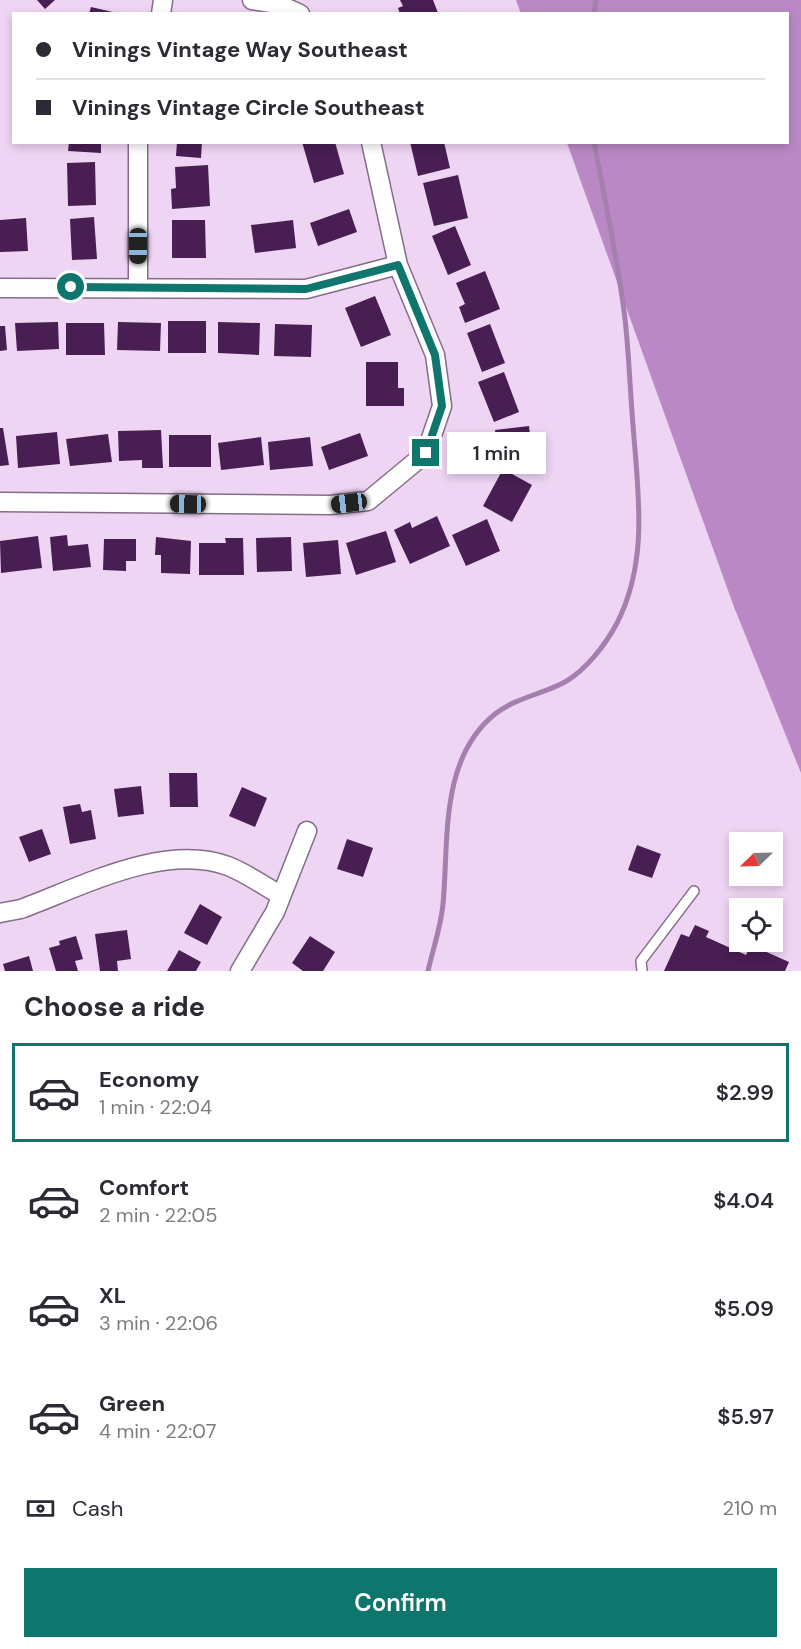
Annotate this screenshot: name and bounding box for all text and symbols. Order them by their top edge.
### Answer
text: Vinings Vintage Way Southeast [72,35,408,64]
text: Vinings Vintage Circle Southeast [72,93,425,122]
car [129,228,147,264]
route start [57,273,84,300]
callout: 1 min [447,432,546,474]
route end [412,439,439,466]
text: 1 min [473,440,520,466]
car [330,492,368,514]
car [170,495,206,513]
north arrow [729,832,783,886]
map controls [729,832,783,952]
button: locate [729,898,783,952]
text: Choose a ride [24,989,205,1024]
text: Economy [99,1065,199,1094]
icon: car [27,1066,81,1120]
text: $2.99 [716,1078,774,1107]
text: 1 min · 22:04 [99,1094,212,1120]
text: Comfort [99,1173,189,1202]
icon: car [27,1174,81,1228]
text: $4.04 [713,1186,774,1215]
text: 2 min · 22:05 [99,1202,218,1228]
text: XL [99,1281,126,1310]
icon: car [27,1282,81,1336]
text: $5.09 [714,1294,774,1323]
text: 3 min · 22:06 [99,1310,218,1336]
text: Green [99,1389,165,1418]
icon: car [27,1390,81,1444]
text: $5.97 [717,1402,774,1431]
text: 4 min · 22:07 [99,1418,216,1444]
icon: cash [24,1492,57,1525]
text: Cash [72,1494,123,1523]
text: 210 m [722,1495,777,1521]
button: Confirm [24,1568,777,1637]

